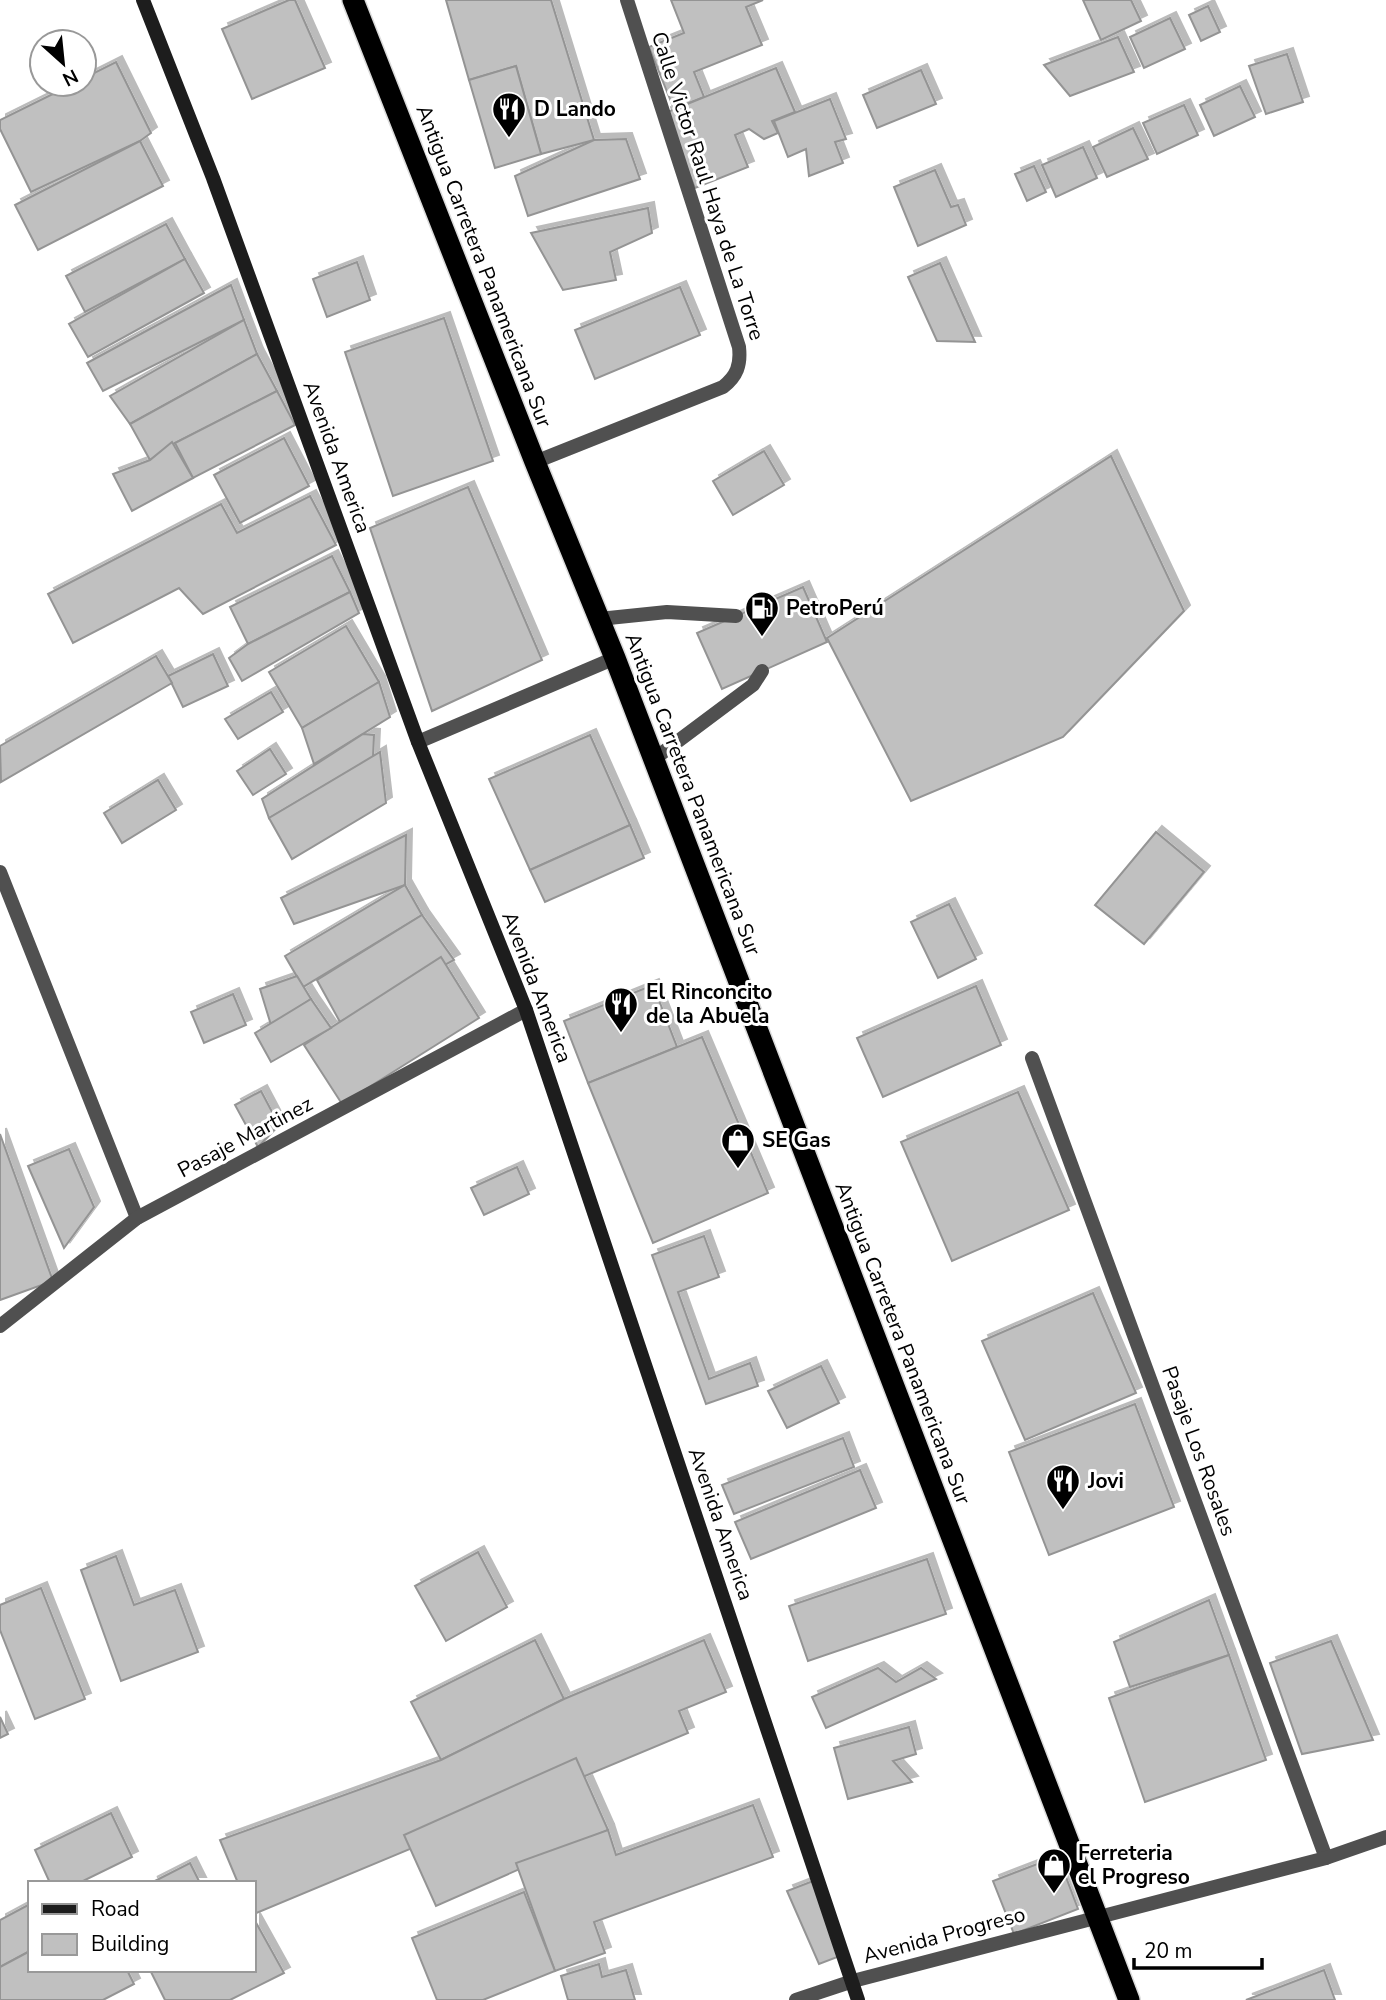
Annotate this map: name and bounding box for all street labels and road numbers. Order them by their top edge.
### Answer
street label: Calle Victor Raul Haya de La Torre [645,28,771,344]
street label: Antigua Carretera Panamericana Sur [409,101,559,432]
street label: Avenida America [297,377,377,537]
street label: Antigua Carretera Panamericana Sur [618,629,768,960]
street label: Avenida America [495,907,579,1067]
street label: Pasaje Martinez [173,1090,318,1184]
street label: Antigua Carretera Panamericana Sur [828,1178,978,1509]
street label: Pasaje Los Rosales [1155,1362,1243,1540]
street label: Avenida America [682,1444,760,1604]
street label: Avenida Progreso [860,1900,1028,1970]

